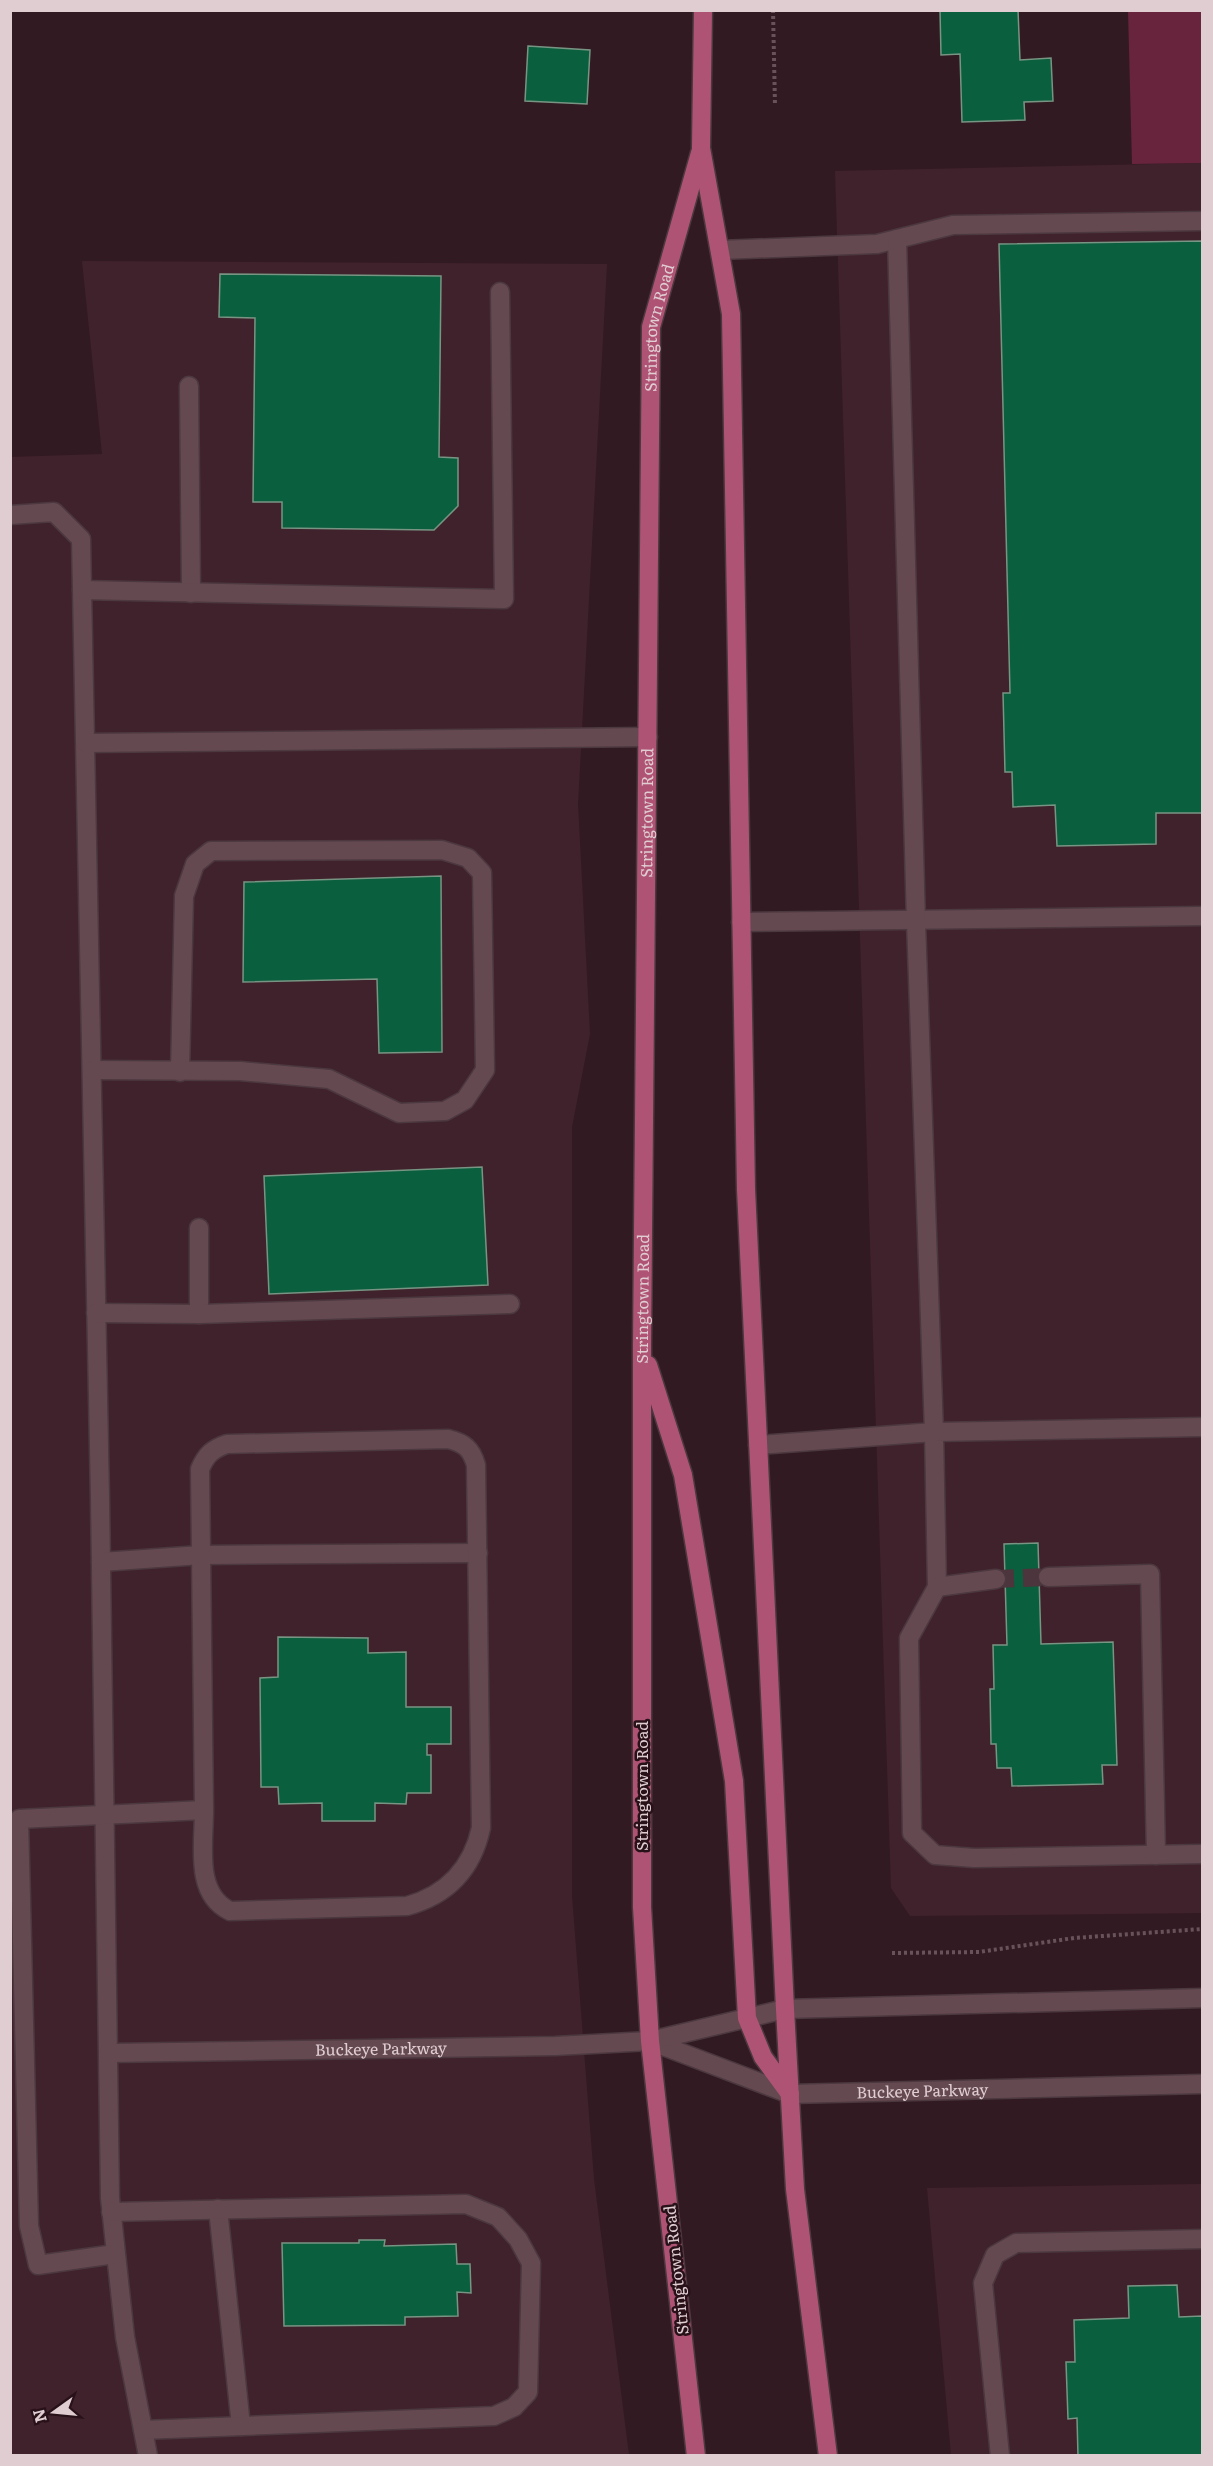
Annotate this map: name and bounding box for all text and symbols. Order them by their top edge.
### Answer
street label: Stringtown Road [637,261,679,392]
street label: Stringtown Road [633,747,658,878]
street label: Stringtown Road [629,1233,654,1364]
street label: Stringtown Road [629,1721,653,1851]
street label: Buckeye Parkway [315,2035,448,2061]
street label: Buckeye Parkway [856,2076,989,2103]
street label: Stringtown Road [656,2204,694,2336]
north arrow [24,2382,84,2442]
text: N [25,2407,52,2426]

